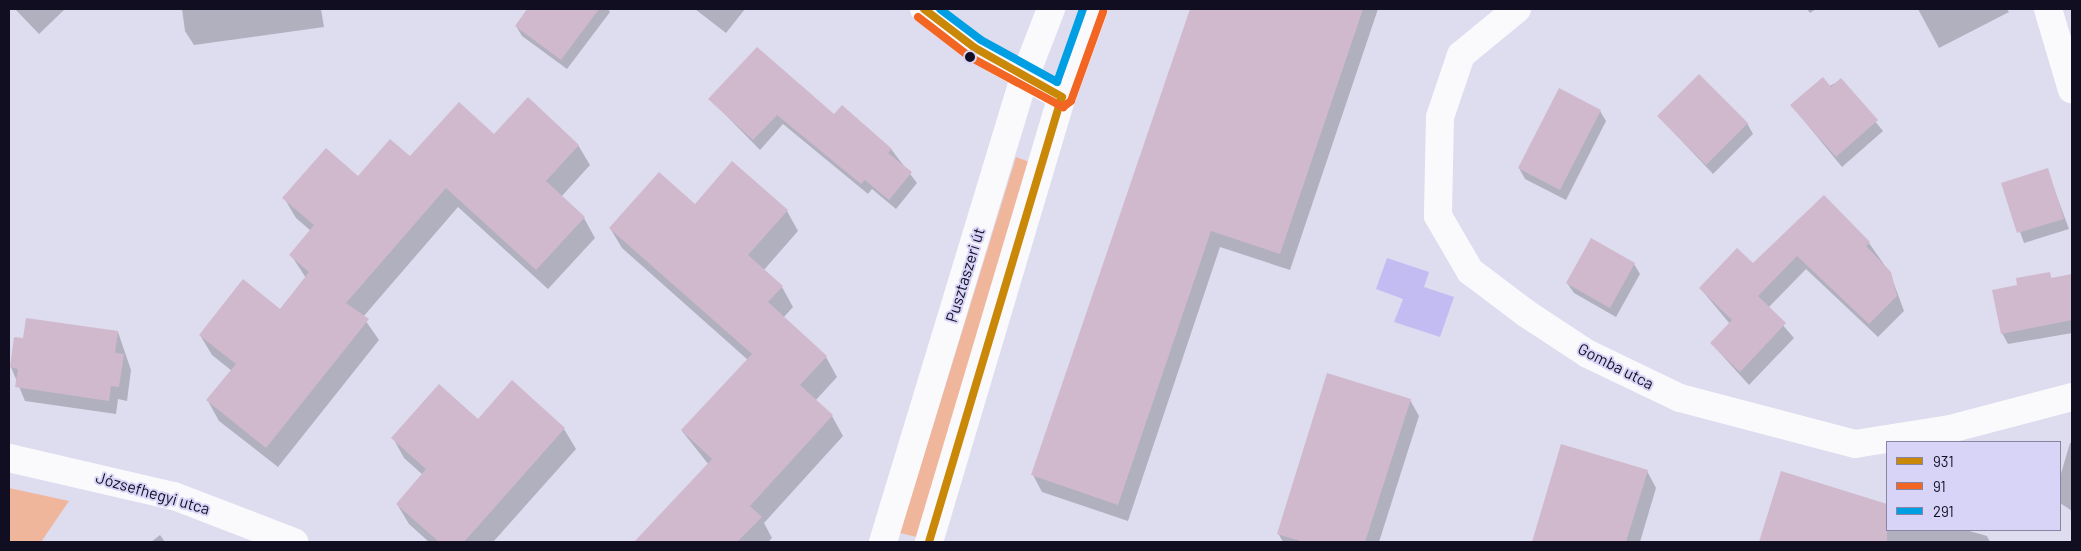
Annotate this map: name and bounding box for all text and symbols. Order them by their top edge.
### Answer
unlabelled marker [965,52,975,62]
street label: Pusztaszeri út [942,225,988,325]
street label: Gomba utca [1575,339,1657,393]
legend [1886,441,2061,531]
text: 931 [1933,452,1954,470]
street label: Józsefhegyi utca [94,468,212,518]
text: 91 [1933,477,1946,495]
text: 291 [1933,502,1954,520]

